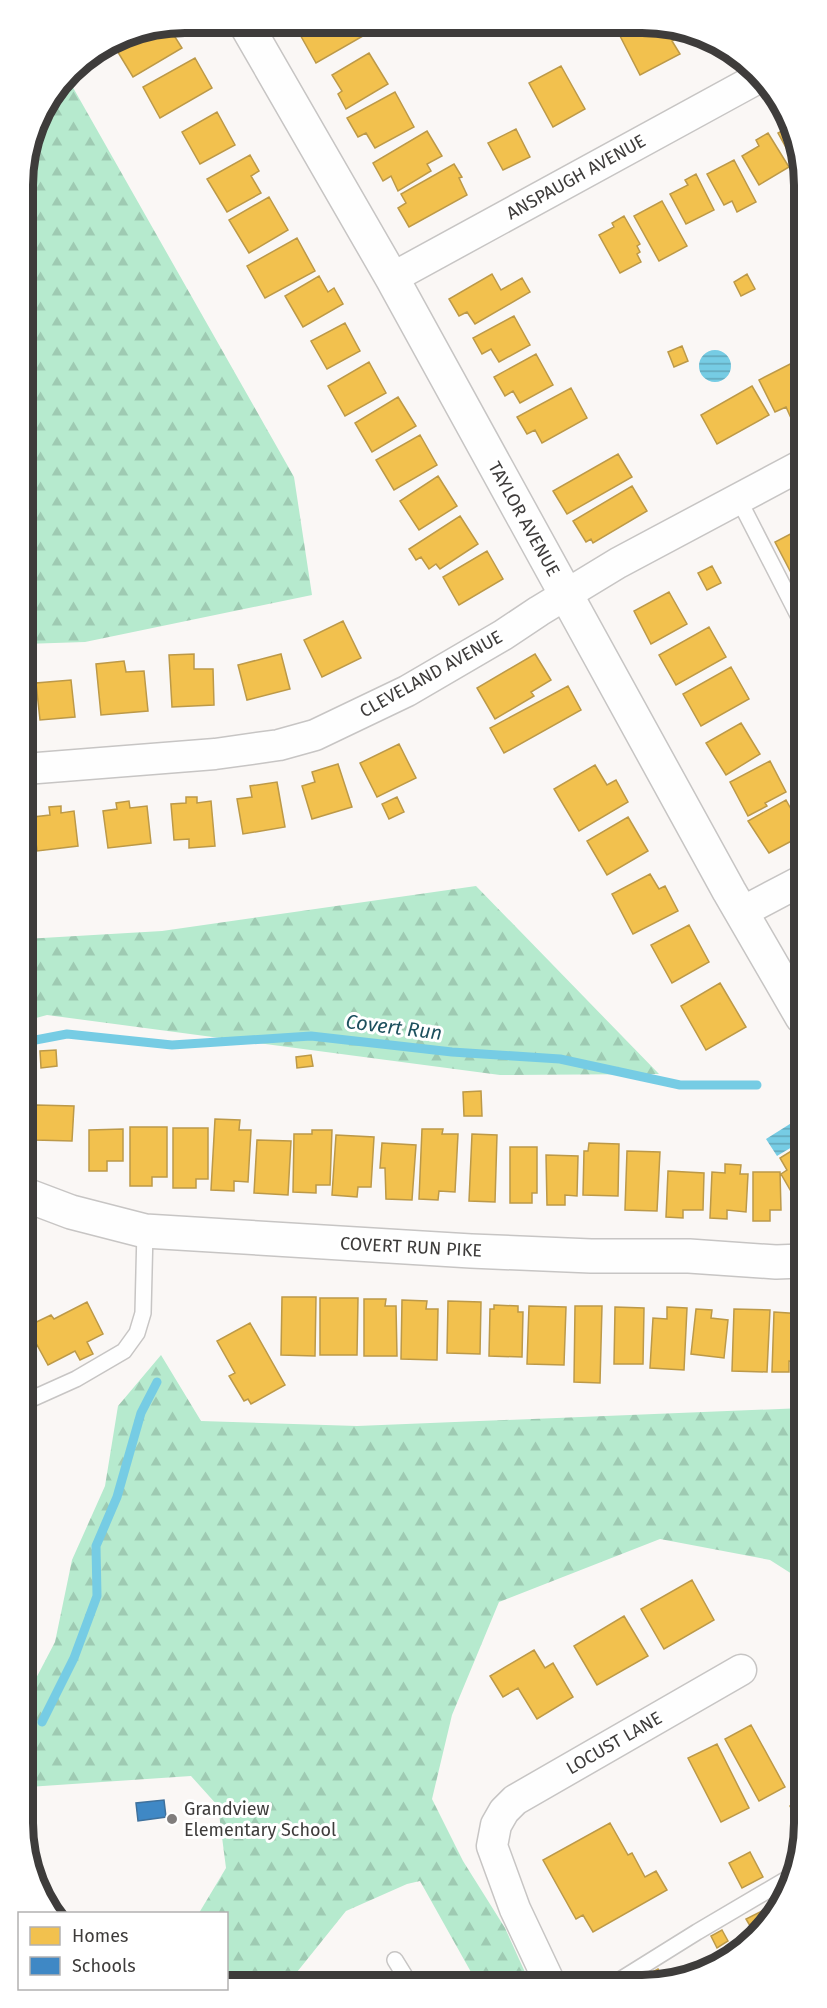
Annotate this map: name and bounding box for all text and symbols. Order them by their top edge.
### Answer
street label: ANSPAUGH AVENUE [503,130,649,224]
street label: TAYLOR AVENUE [483,458,565,580]
street label: CLEVELAND AVENUE [356,626,506,722]
water label: Covert Run [344,1009,444,1045]
street label: COVERT RUN PIKE [339,1232,483,1262]
street label: LOCUST LANE [562,1707,666,1779]
place label: Grandview Elementary School [184,1798,336,1841]
marker: Grandview Elementary School [165,1812,179,1826]
legend [18,1912,228,1990]
text: Homes [72,1925,128,1947]
text: Schools [72,1955,136,1977]

